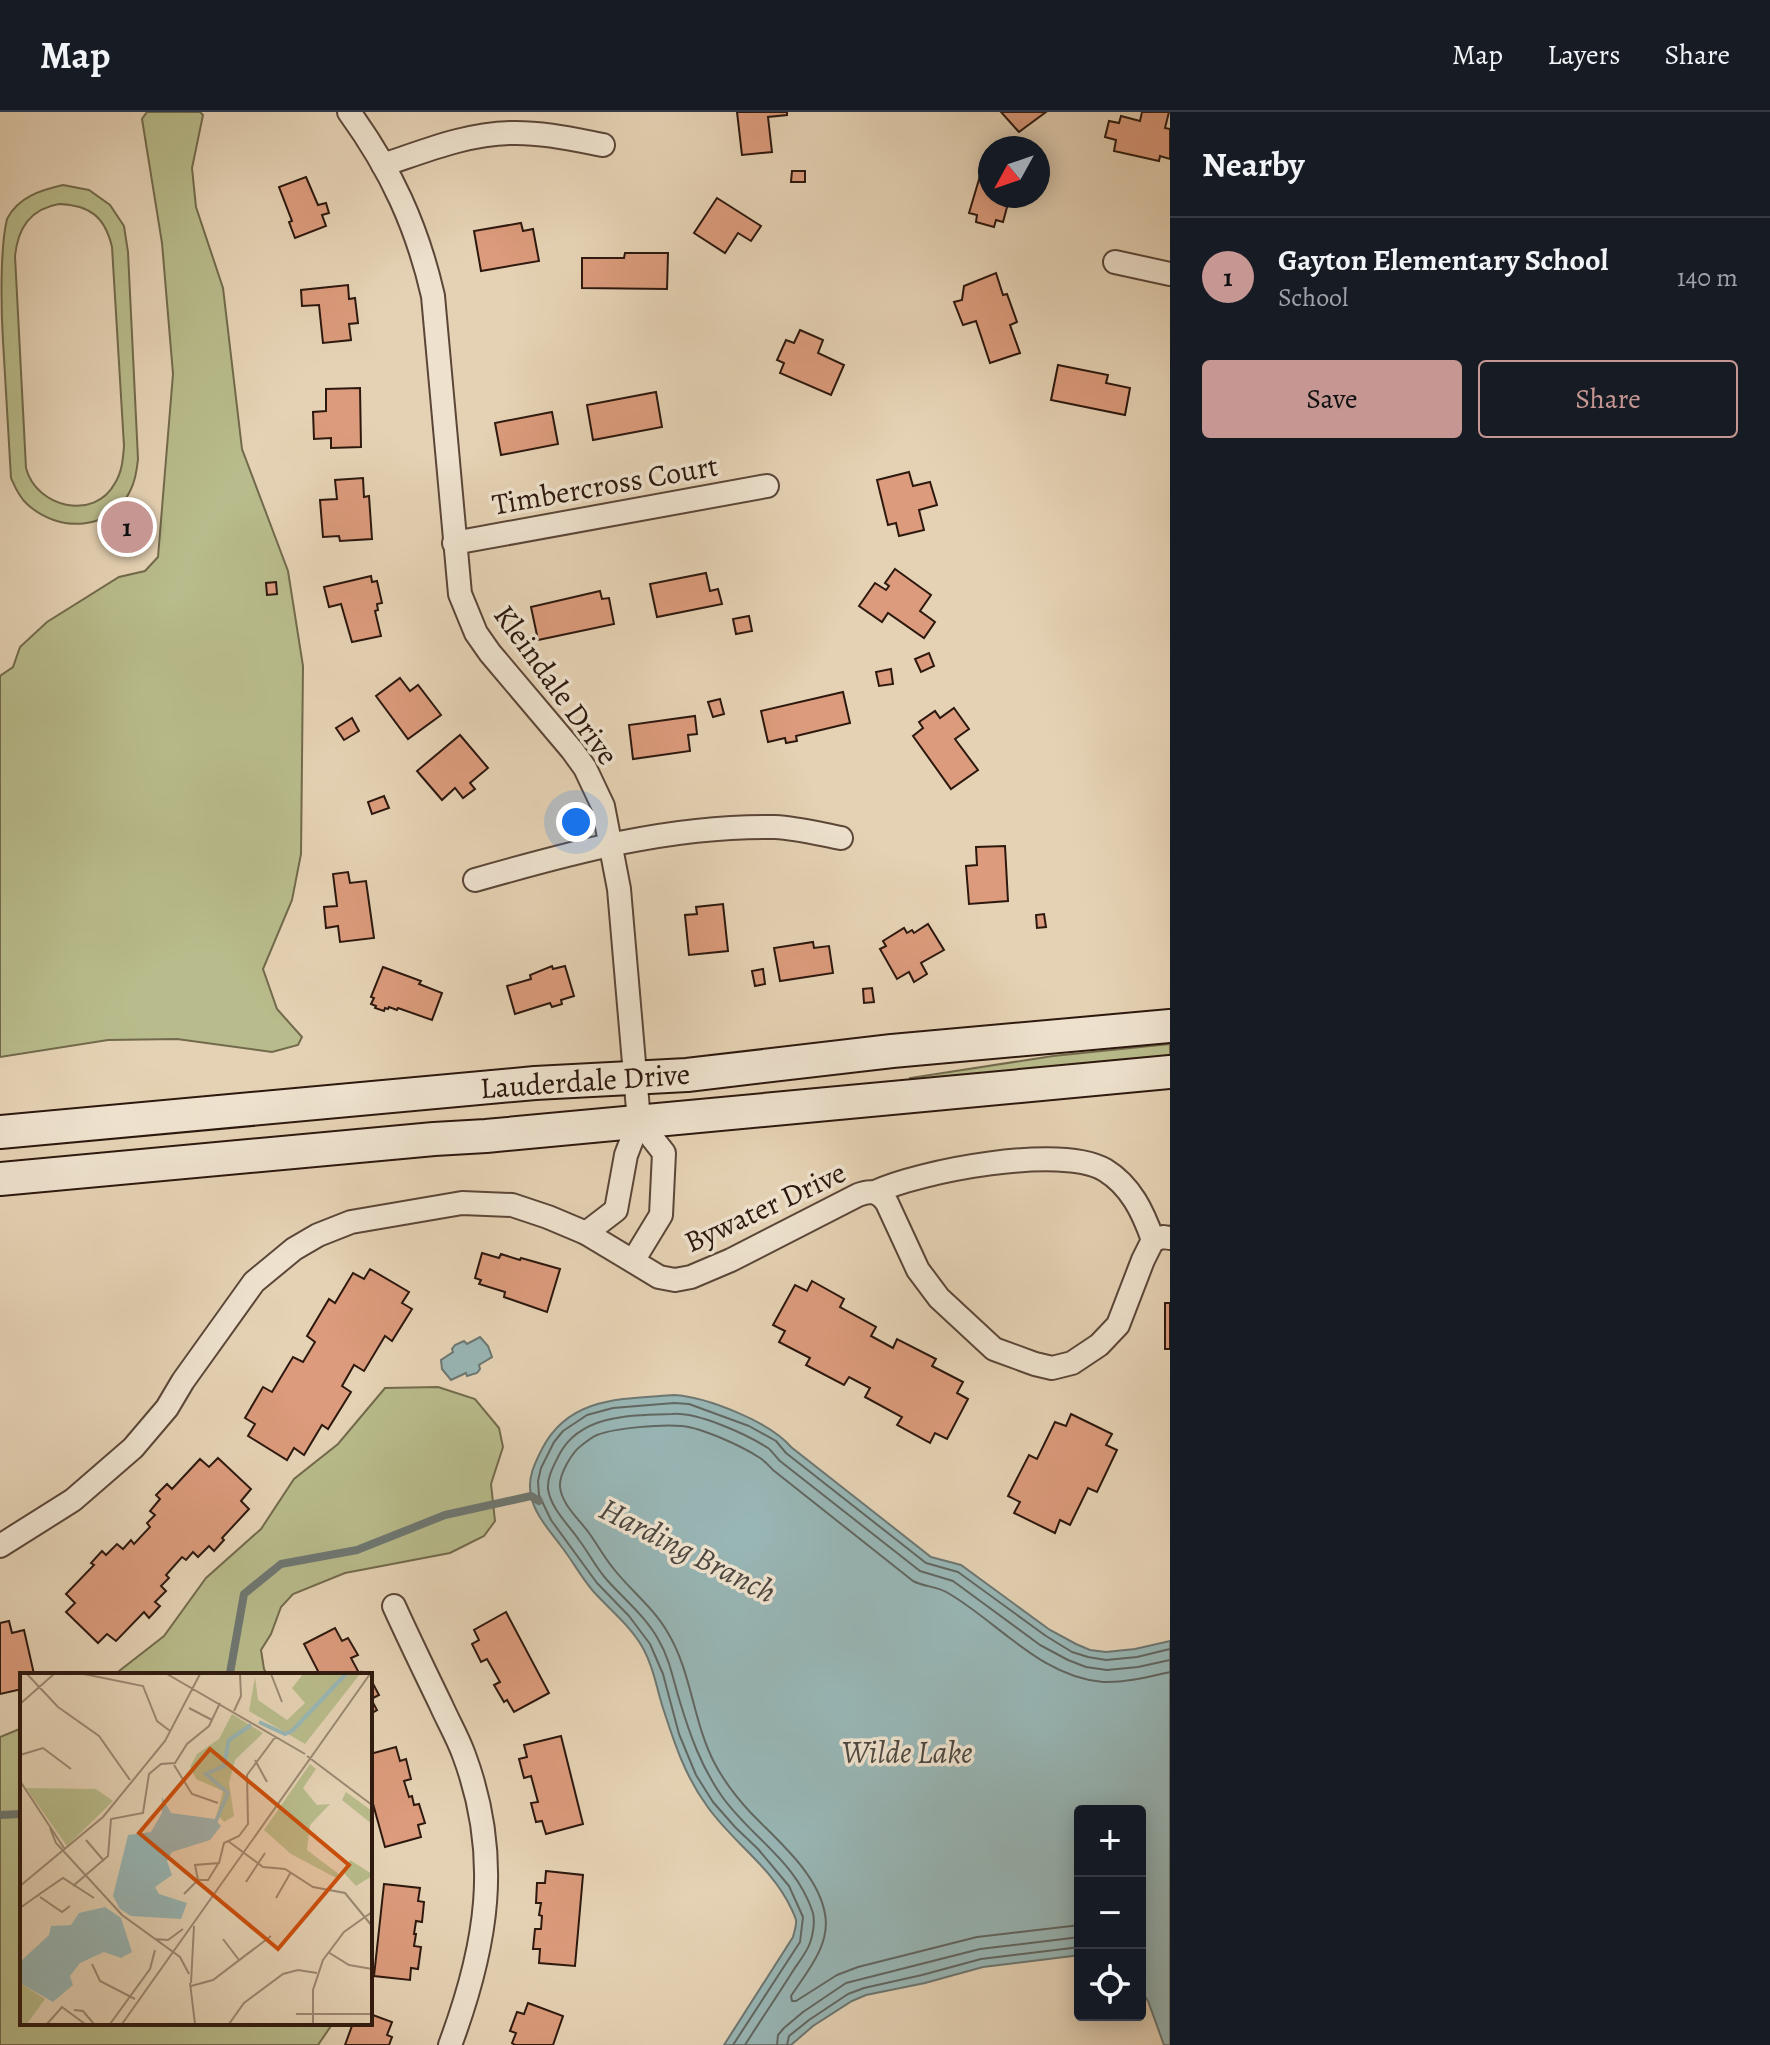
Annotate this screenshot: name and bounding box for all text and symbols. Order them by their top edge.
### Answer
text: Map [40,29,110,81]
text: Map [1452,36,1503,74]
text: Layers [1547,36,1620,74]
text: Share [1664,36,1730,74]
north arrow [978,136,1050,208]
text: Nearby [1202,141,1305,188]
text: Gayton Elementary School [1278,240,1608,280]
text: 1 [1223,260,1233,295]
text: 140 m [1677,260,1738,295]
text: School [1278,280,1348,315]
button: Save [1202,360,1462,438]
button: Share [1478,360,1738,438]
street label: Timbercross Court [489,445,721,525]
pin: 1 [101,497,153,557]
street label: Kleindale Drive [484,597,628,773]
your location [556,802,596,842]
street label: Lauderdale Drive [479,1054,691,1108]
street label: Bywater Drive [678,1152,852,1262]
water label: Harding Branch [592,1487,784,1613]
inset map [20,1673,372,2025]
water label: Wilde Lake [842,1730,972,1774]
map controls [1074,1805,1146,2021]
button: + [1074,1805,1146,1877]
button: − [1074,1877,1146,1949]
button: locate [1074,1949,1146,2021]

